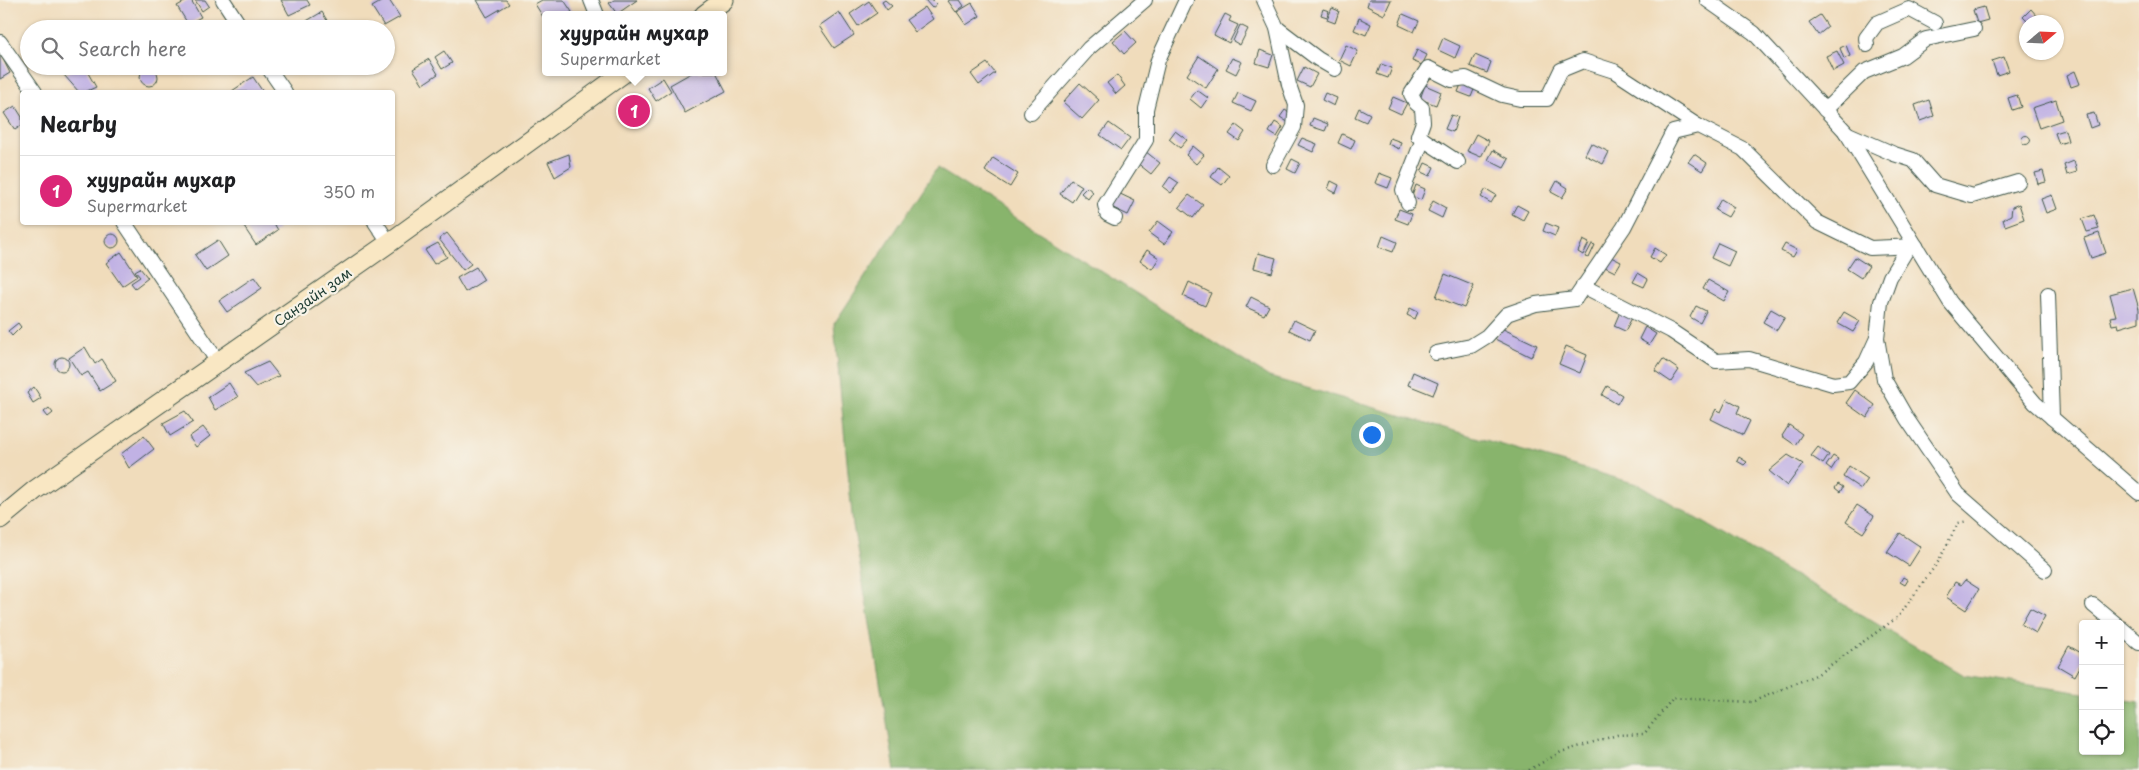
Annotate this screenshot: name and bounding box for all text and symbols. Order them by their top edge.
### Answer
popup [542,11,727,76]
north arrow [2019,15,2064,60]
text: хуурайн мухар [560,18,709,46]
search box [20,20,395,75]
icon: search [38,34,66,62]
text: Search here [78,34,187,62]
text: Supermarket [560,46,660,70]
pin: 1 [618,92,650,130]
text: Nearby [40,107,117,139]
text: хуурайн мухар [87,165,236,193]
text: 1 [52,179,60,203]
text: 350 m [323,179,375,203]
text: Supermarket [87,193,187,217]
street label: Санзайн зам [269,262,356,331]
your location [1359,422,1385,448]
map controls [2079,620,2124,755]
button: + [2079,620,2124,665]
button: − [2079,665,2124,710]
button: locate [2079,710,2124,755]

